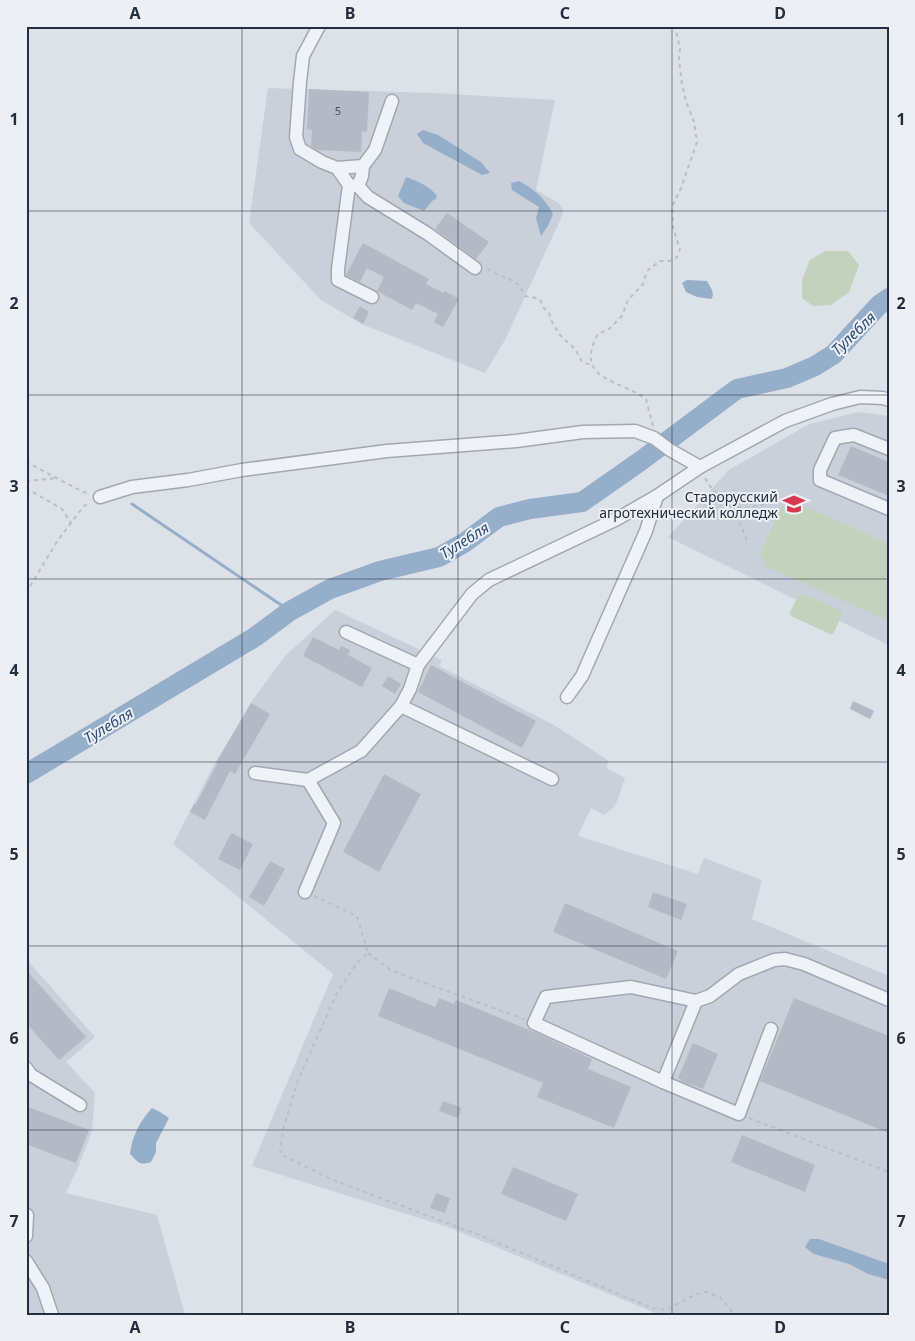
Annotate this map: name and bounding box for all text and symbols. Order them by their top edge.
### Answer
text: A [129,2,141,24]
text: B [345,2,355,24]
text: C [560,2,570,24]
text: D [774,2,786,24]
house number: 5 [335,103,341,118]
text: 1 [9,108,19,130]
text: 1 [896,108,906,130]
text: 2 [9,292,19,314]
text: 2 [896,292,906,314]
water label: Тулебля [826,307,880,359]
text: 3 [9,475,19,497]
text: 3 [896,475,906,497]
place label: Старорусский агротехнический колледж [599,487,778,522]
school or university icon: Старорусский агротехнический колледж [781,491,807,517]
water label: Тулебля [436,517,493,563]
text: 4 [9,659,19,681]
text: 4 [896,659,906,681]
water label: Тулебля [80,702,137,748]
text: 5 [9,843,19,865]
text: 5 [896,843,906,865]
text: 6 [9,1027,19,1049]
text: 6 [896,1027,906,1049]
text: 7 [9,1210,19,1232]
text: 7 [896,1210,906,1232]
text: A [129,1316,141,1338]
text: B [345,1316,355,1338]
text: C [560,1316,570,1338]
text: D [774,1316,786,1338]

